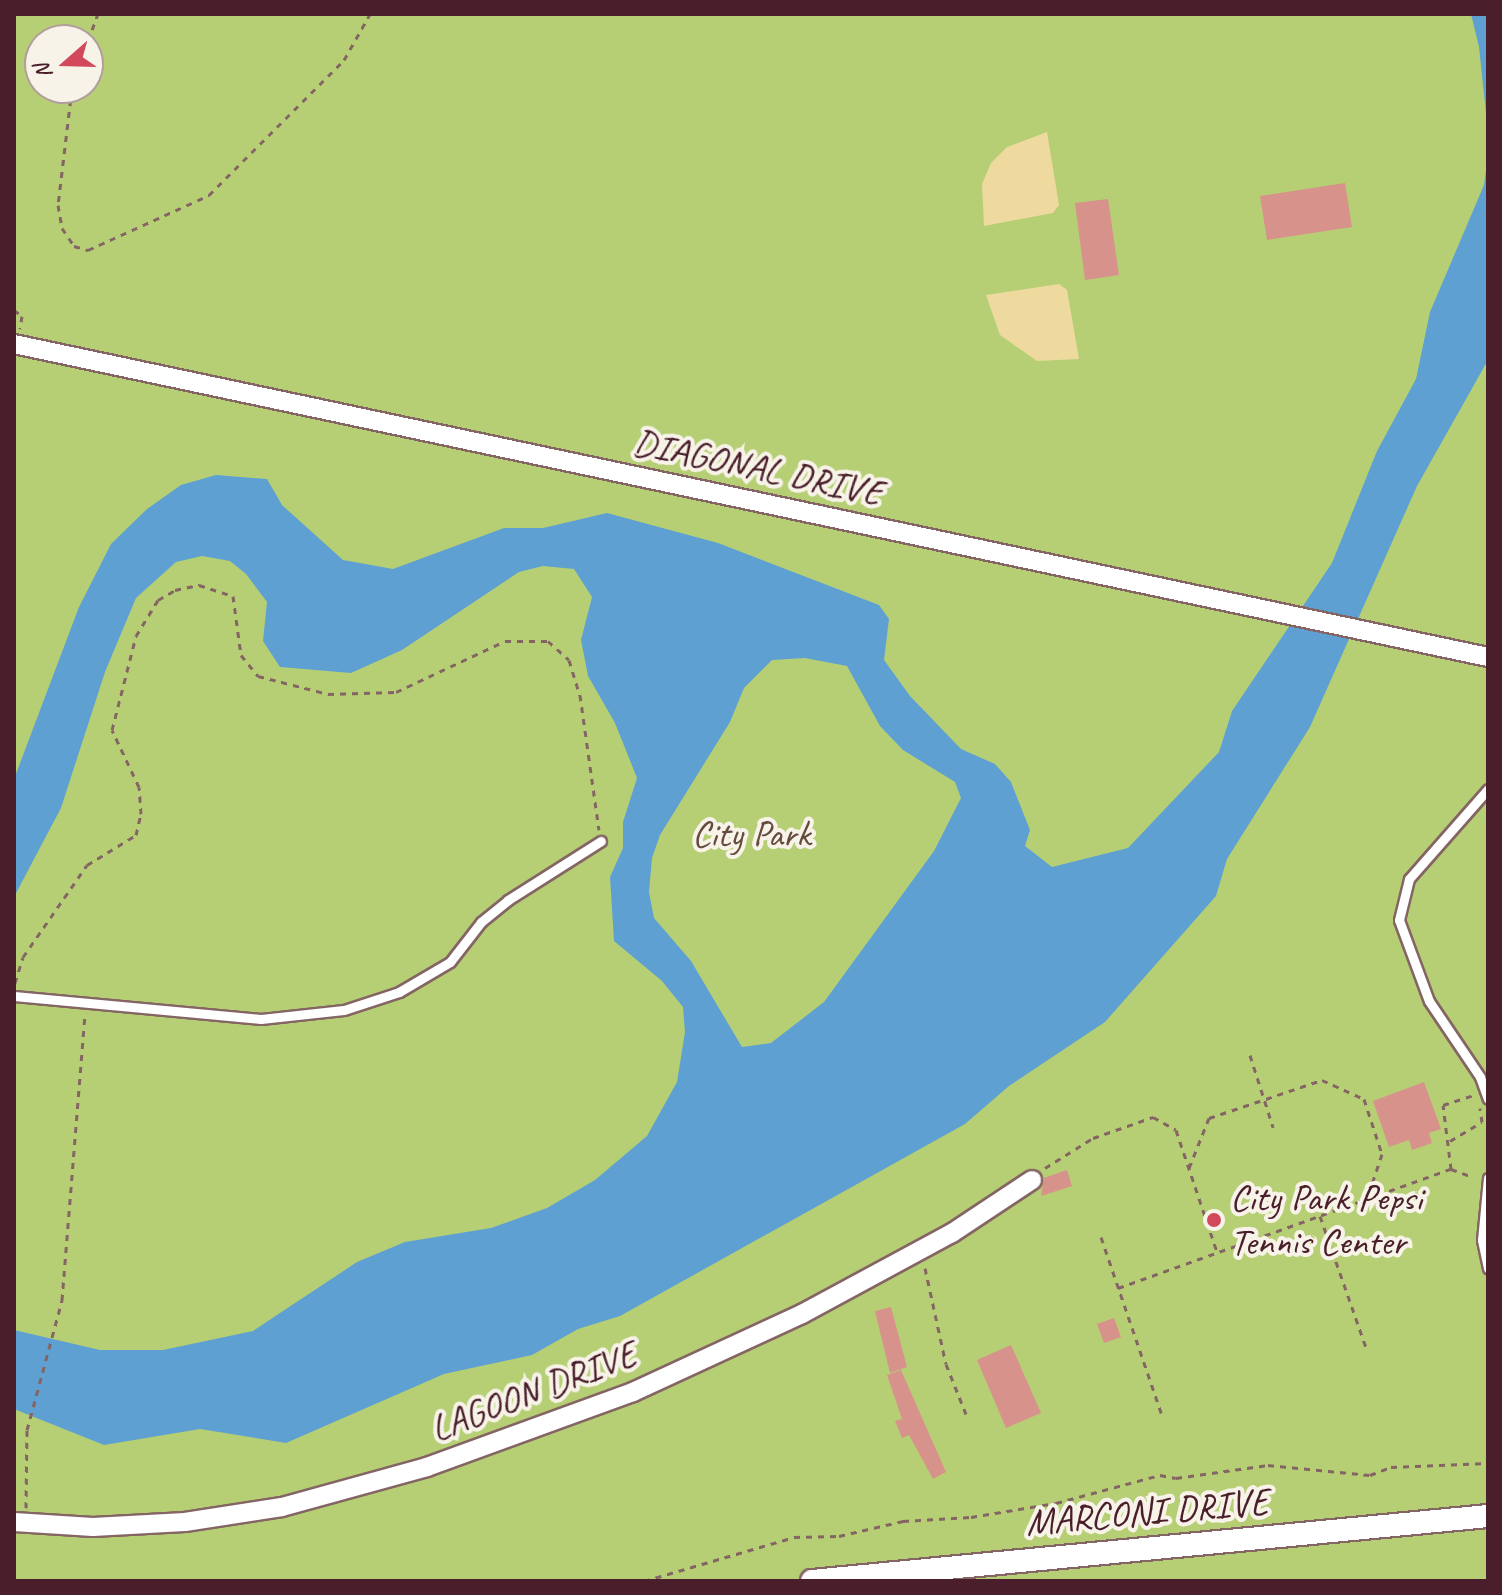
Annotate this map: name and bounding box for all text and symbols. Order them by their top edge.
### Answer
north arrow [24,24,104,104]
text: N [28,60,59,83]
street label: DIAGONAL DRIVE [629,418,887,516]
park label: City Park [691,811,811,857]
place label: City Park Pepsi Tennis Center [1230,1175,1423,1264]
marker: City Park Pepsi Tennis Center [1205,1211,1223,1229]
street label: LAGOON DRIVE [424,1331,642,1451]
street label: MARCONI DRIVE [1024,1479,1270,1545]

